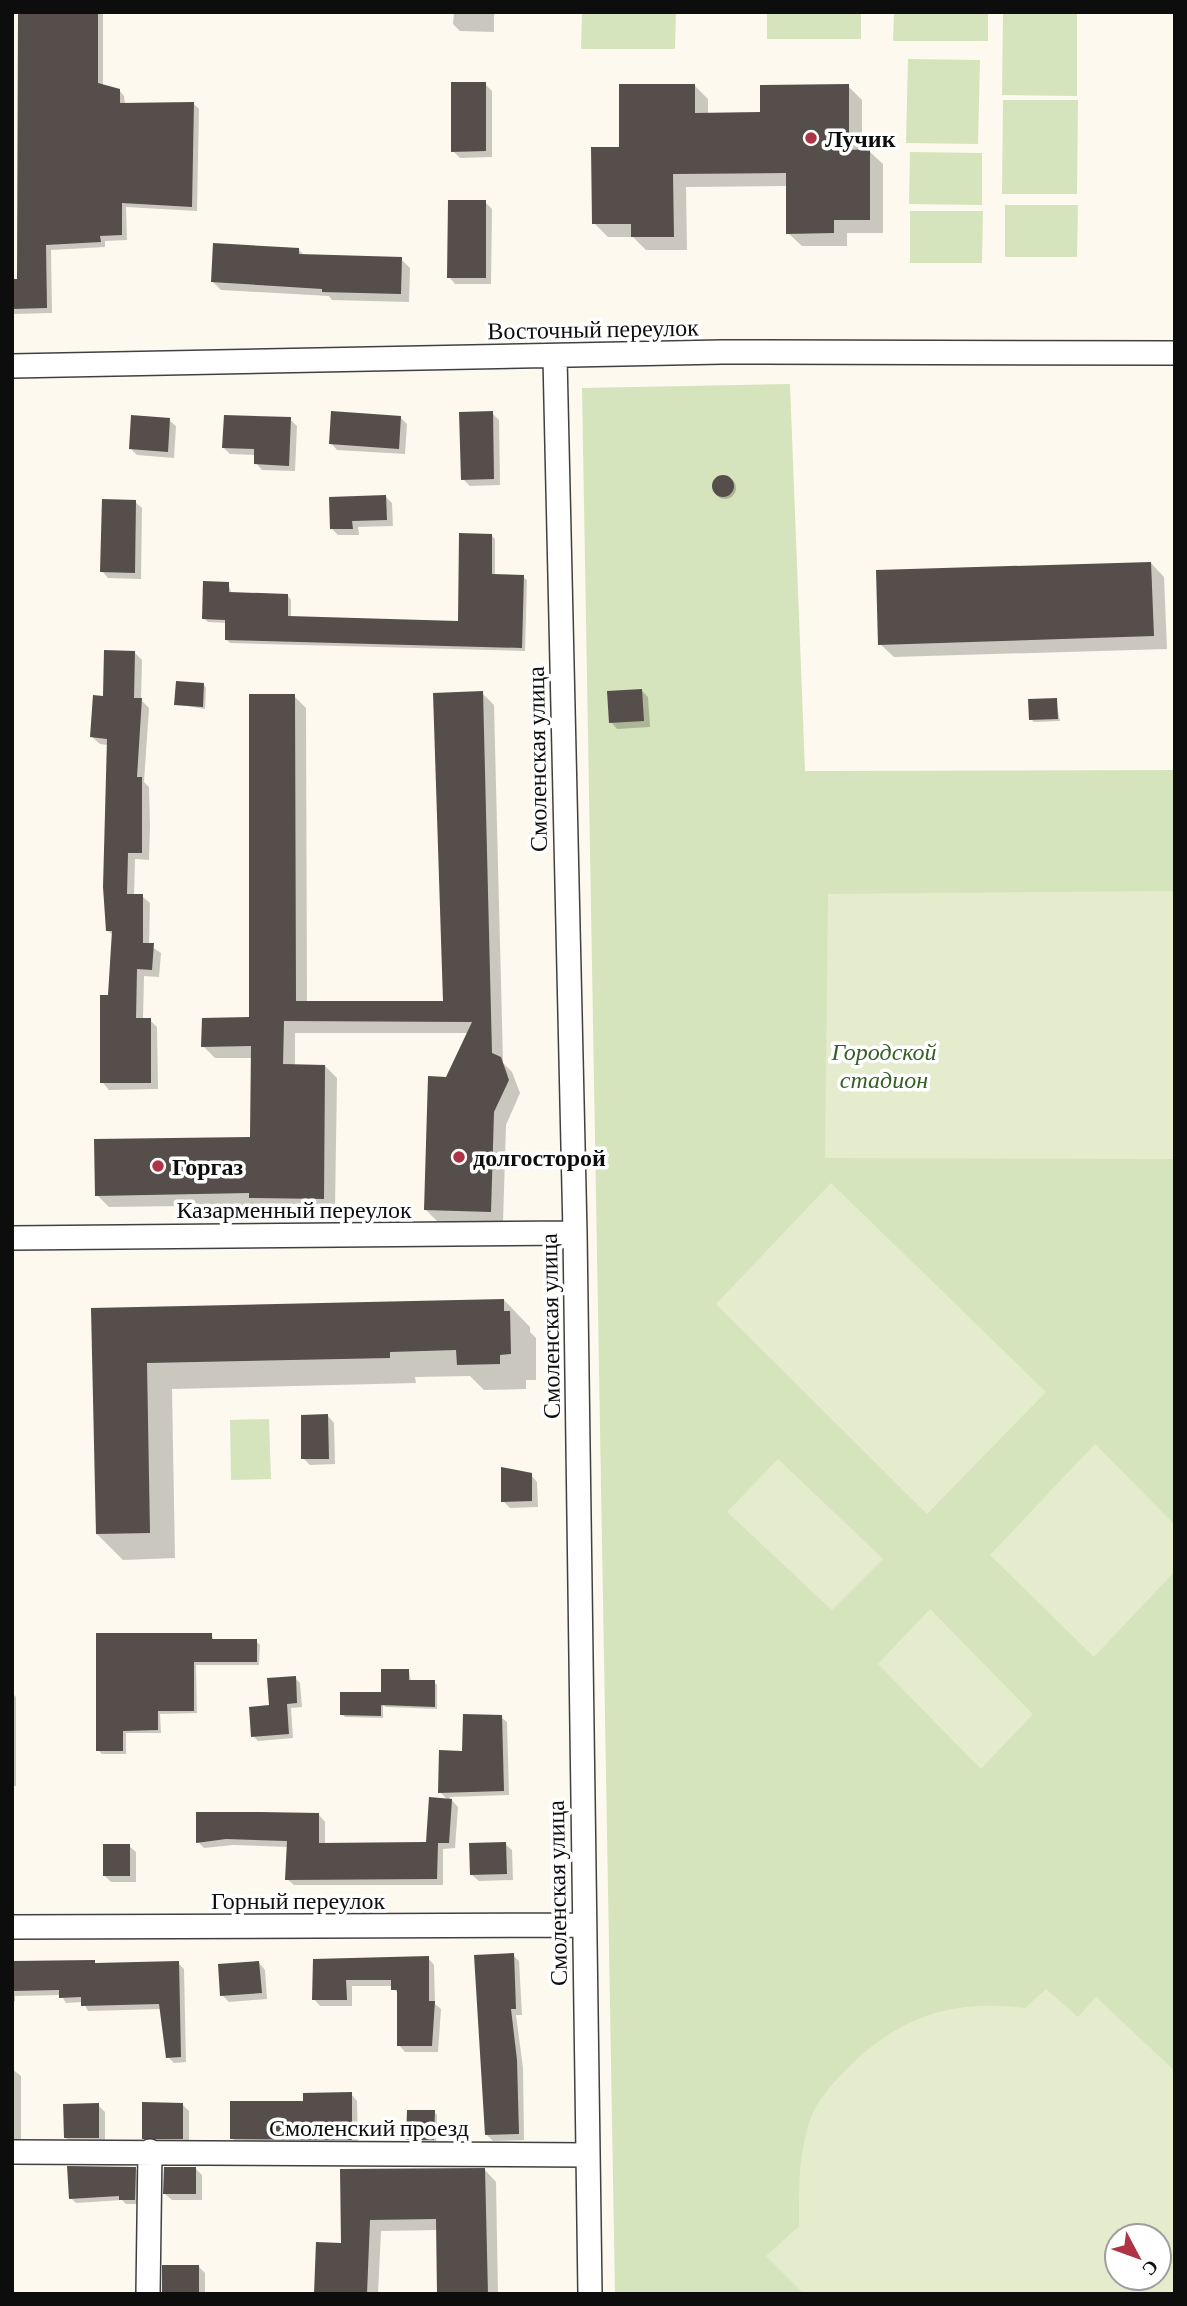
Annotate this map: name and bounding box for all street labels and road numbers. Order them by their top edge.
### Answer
street label: Восточный переулок [487,314,699,344]
street label: Смоленская улица [522,666,552,852]
street label: Казарменный переулок [176,1196,412,1223]
street label: Смоленская улица [535,1233,565,1419]
street label: Смоленская улица [542,1800,572,1986]
street label: Горный переулок [211,1887,385,1914]
street label: Смоленский проезд [269,2114,469,2141]

